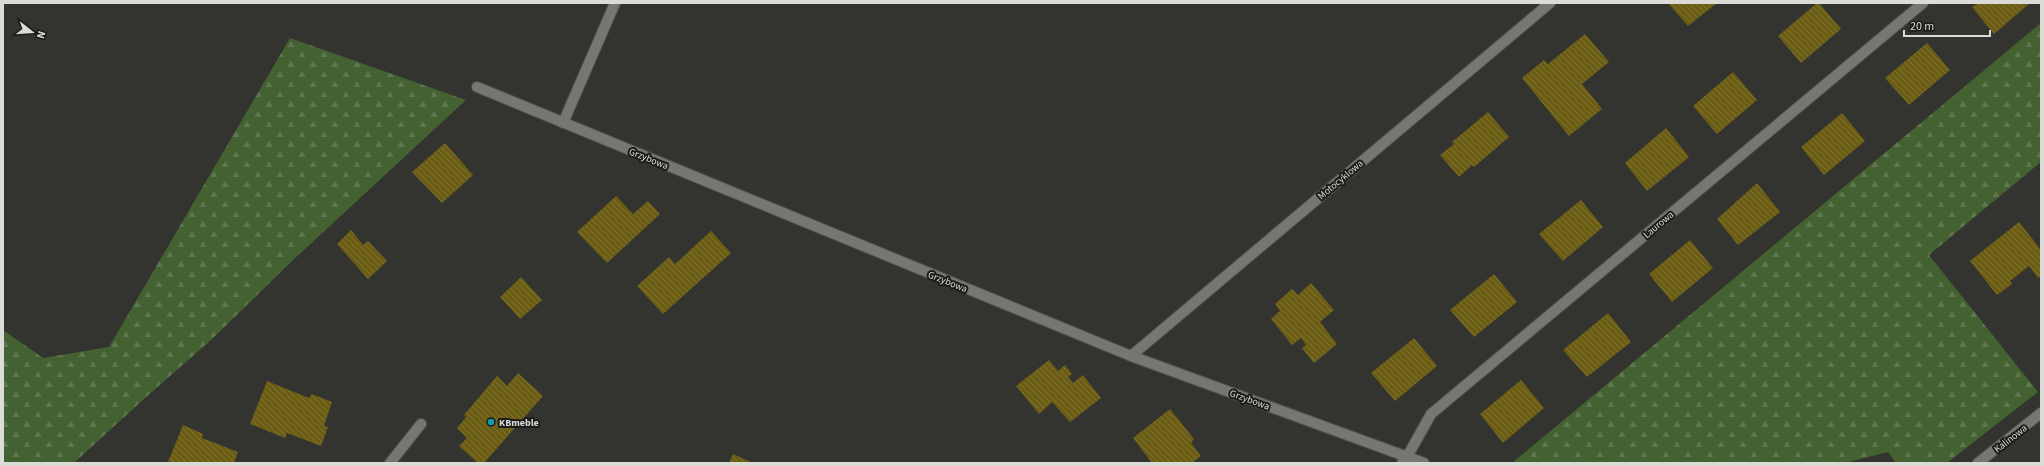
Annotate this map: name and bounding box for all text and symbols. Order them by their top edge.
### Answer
north arrow [12,12,52,52]
scale bar [1904,12,1990,38]
text: 20 m [1910,18,1934,35]
text: N [33,29,49,40]
street label: Grzybowa [627,145,671,173]
street label: Motocyklowa [1315,157,1366,203]
street label: Laurowa [1640,208,1677,242]
street label: Grzybowa [926,268,970,296]
street label: Grzybowa [1228,386,1272,414]
place label: KBmeble [499,416,539,430]
marker: KBmeble [486,417,496,427]
street label: Kalinowa [1991,421,2030,456]

